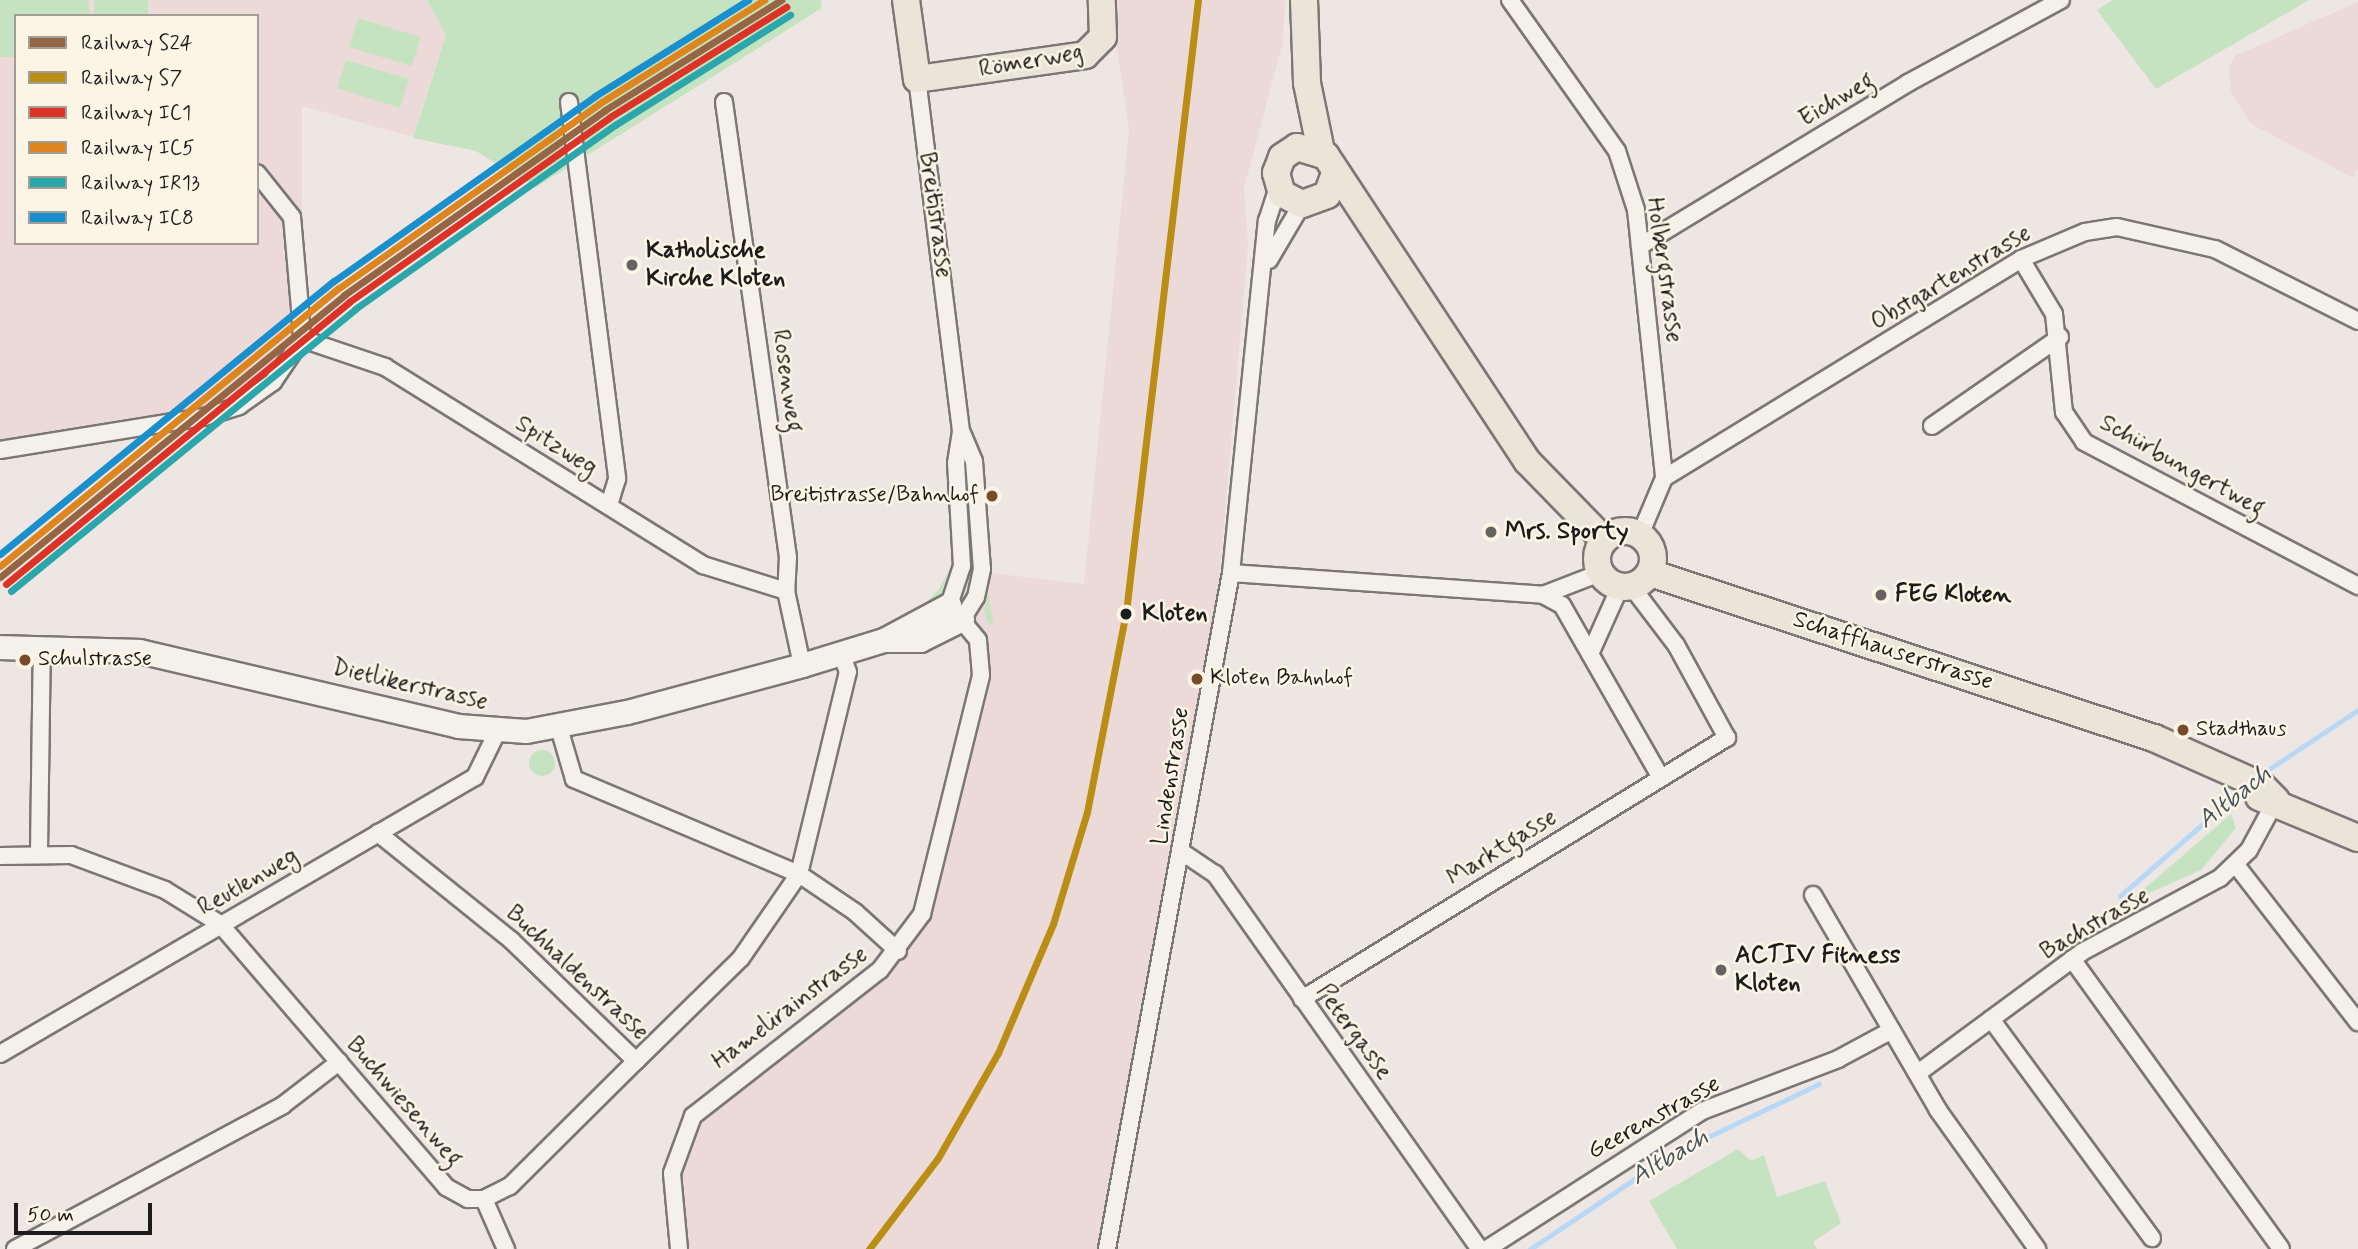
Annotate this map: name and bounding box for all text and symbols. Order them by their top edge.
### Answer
legend [14,14,259,245]
text: Railway S24 [81,29,193,57]
street label: Römerweg [977,38,1085,84]
text: Railway S7 [81,64,182,92]
street label: Eichweg [1794,66,1880,134]
text: Railway IC1 [81,99,192,127]
text: Railway IC5 [81,134,195,162]
street label: Breitistrasse [912,150,958,280]
text: Railway IR13 [81,169,200,197]
street label: Holbergstrasse [1640,196,1688,344]
text: Railway IC8 [81,204,194,232]
street label: Obstgartenstrasse [1866,219,2036,337]
place label: Katholische Kirche Kloten [646,237,786,293]
marker: Katholische Kirche Kloten [624,257,640,273]
street label: Rosenweg [766,328,808,434]
street label: Schürbungertweg [2094,409,2270,523]
street label: Spitzweg [510,410,602,482]
place label: Breitistrasse/Bahnhof [770,483,979,509]
marker: Breitistrasse/Bahnhof [985,489,999,503]
place label: Mrs. Sporty [1505,518,1629,546]
marker: Mrs. Sporty [1483,524,1499,540]
place label: FEG Kloten [1895,581,2010,609]
marker: FEG Kloten [1873,587,1889,603]
place label: Kloten [1142,600,1208,628]
marker: Kloten [1116,604,1136,624]
street label: Schaffhauserstrasse [1789,605,1997,697]
place label: Schulstrasse [38,647,152,673]
marker: Schulstrasse [18,653,32,667]
street label: Dietlikerstrasse [329,653,491,717]
place label: Kloten Bahnhof [1210,666,1359,692]
marker: Kloten Bahnhof [1190,672,1204,686]
street label: Lindenstrasse [1146,705,1196,847]
place label: Stadthaus [2196,717,2286,743]
marker: Stadthaus [2176,723,2190,737]
water label: Altbach [2192,759,2278,837]
street label: Marktgasse [1442,803,1562,893]
street label: Reutlenweg [193,842,303,922]
street label: Bachstrasse [2035,881,2155,967]
street label: Buchhaldenstrasse [499,899,655,1047]
street label: Hamelirainstrasse [707,940,873,1076]
place label: ACTIV Fitness Kloten [1735,942,1899,998]
marker: ACTIV Fitness Kloten [1713,962,1729,978]
street label: Petergasse [1310,978,1398,1086]
street label: Buchwiesenweg [340,1031,468,1173]
street label: Geerenstrasse [1583,1070,1725,1166]
water label: Altbach [1625,1123,1715,1193]
scale bar [18,1190,156,1234]
text: 50 m [27,1201,74,1229]

